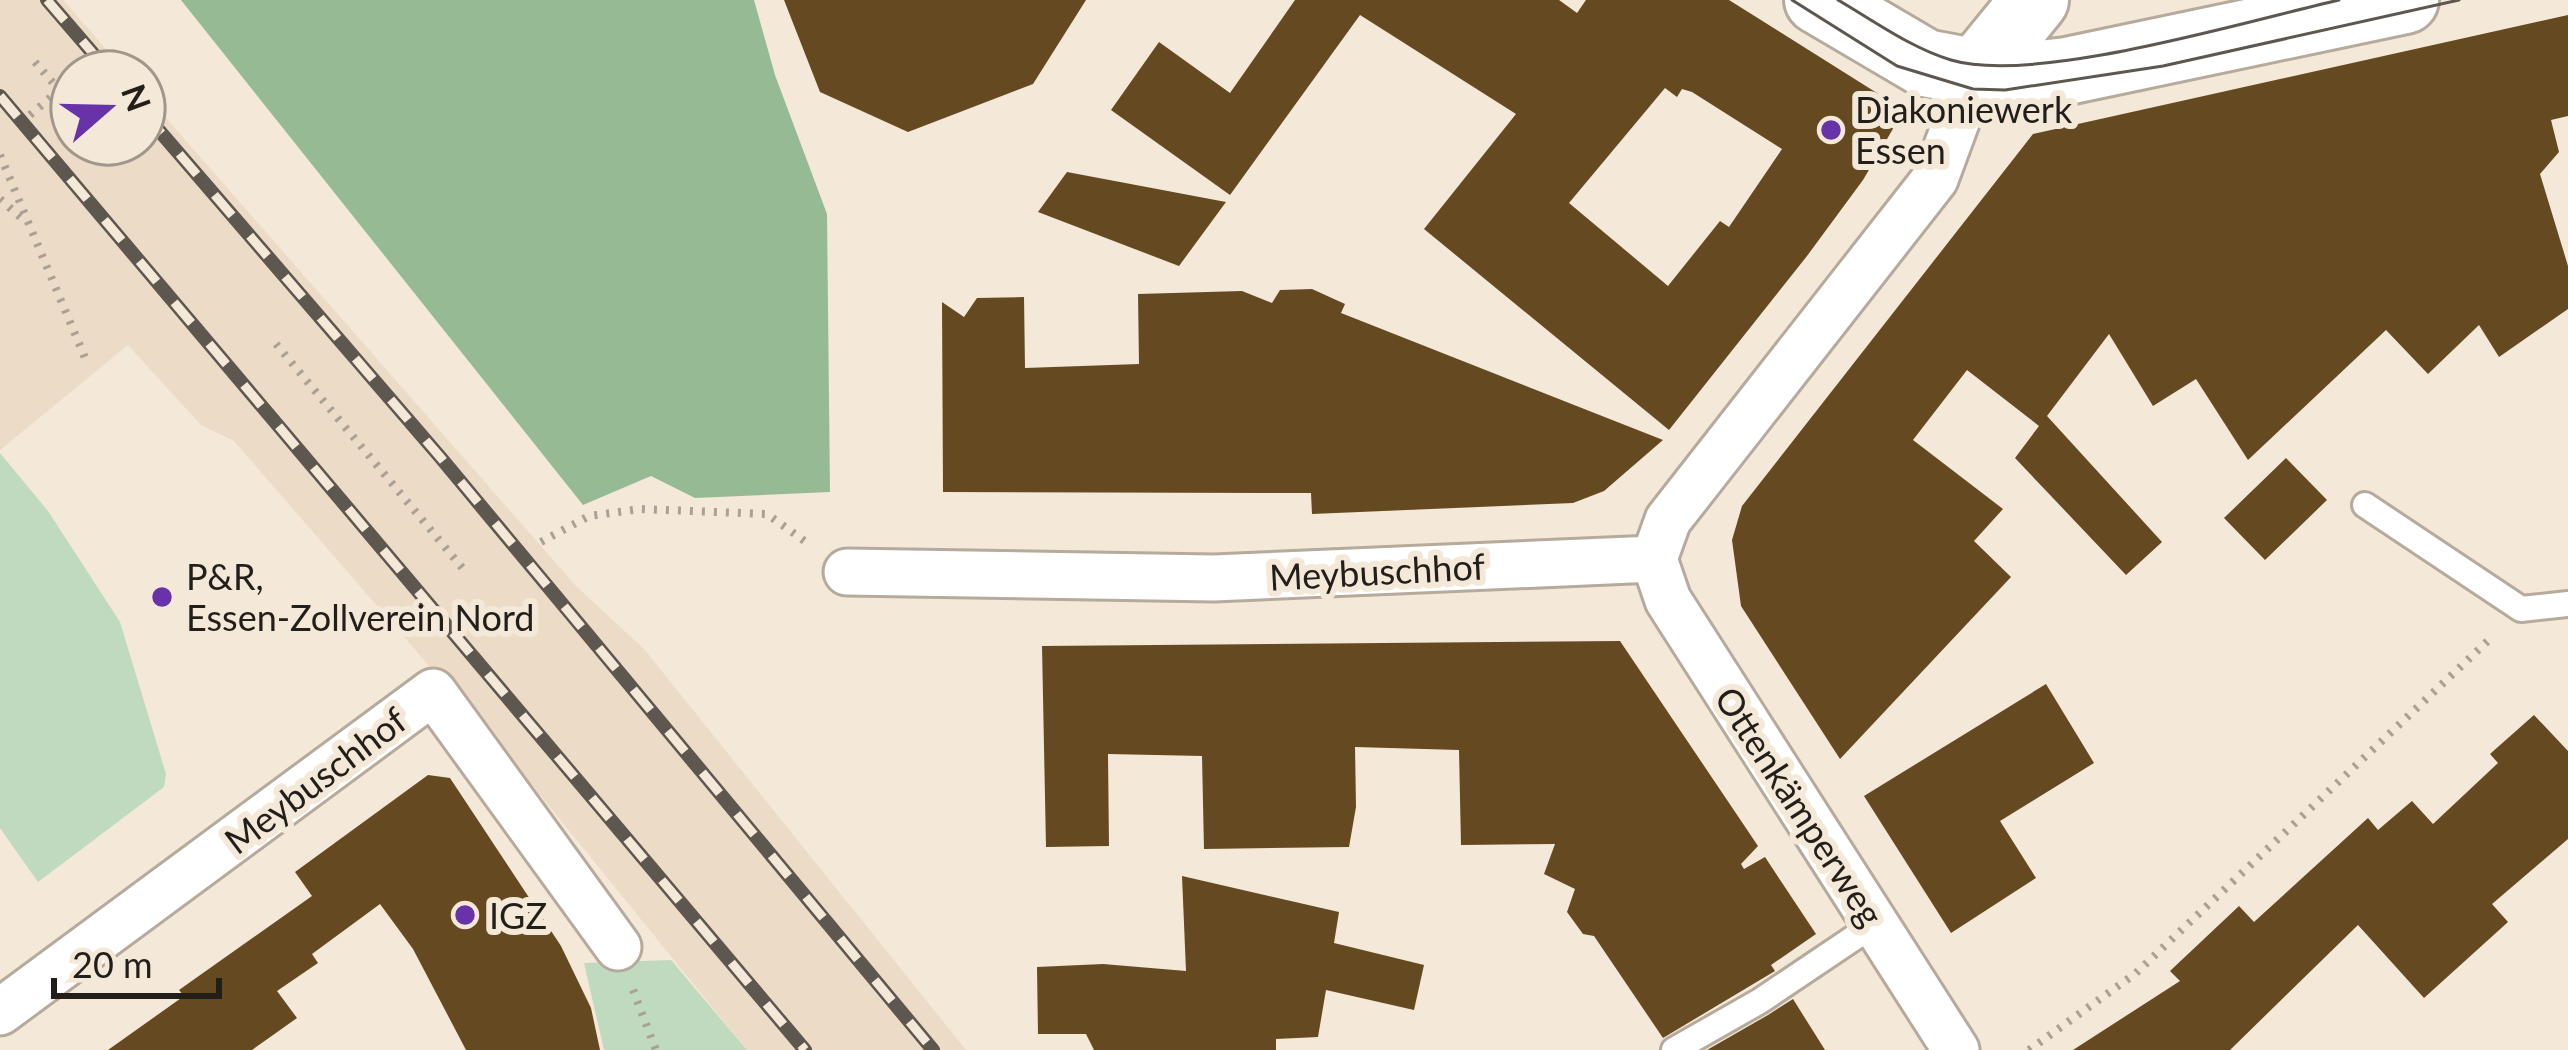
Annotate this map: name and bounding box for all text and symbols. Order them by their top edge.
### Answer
north arrow [48,48,168,168]
text: N [114,79,160,116]
place label: Diakoniewerk Essen [1855,87,2073,172]
marker: Diakoniewerk Essen [1818,117,1844,143]
street label: Meybuschhof [1268,543,1486,599]
place label: P&R, Essen-Zollverein Nord [186,554,534,639]
marker: P&R, Essen-Zollverein Nord [149,584,175,610]
street label: Ottenkämperweg [1706,678,1894,934]
street label: Meybuschhof [216,697,415,863]
place label: IGZ [489,893,547,937]
marker: IGZ [452,902,478,928]
scale bar [54,924,219,998]
text: 20 m [72,942,153,986]

